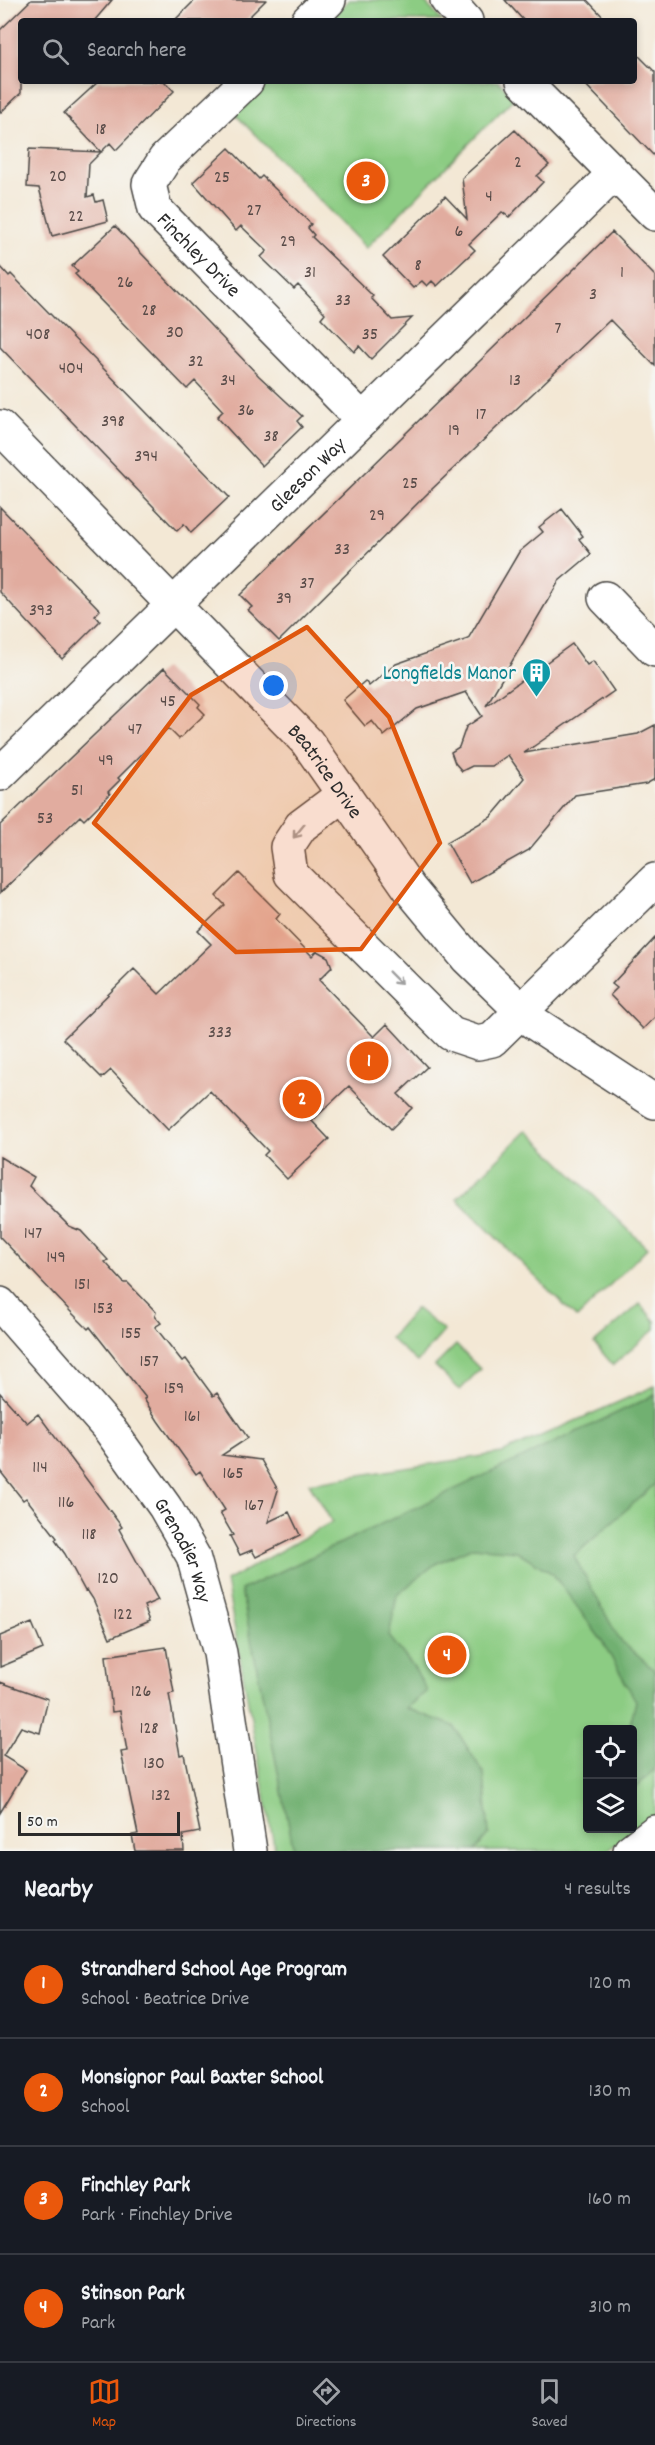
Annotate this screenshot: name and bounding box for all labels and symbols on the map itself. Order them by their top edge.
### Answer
house number: 18 [95,118,107,143]
house number: 2 [514,151,522,176]
pin: 3 [346,158,386,204]
house number: 20 [49,165,67,190]
house number: 25 [214,166,230,191]
house number: 4 [485,185,493,210]
house number: 27 [247,199,261,224]
house number: 22 [68,205,84,230]
street label: Finchley Drive [148,207,246,306]
house number: 6 [455,220,463,245]
house number: 29 [280,230,296,255]
house number: 8 [414,254,422,279]
house number: 31 [304,261,316,286]
house number: 1 [620,261,624,286]
house number: 26 [117,271,133,296]
house number: 3 [589,283,597,308]
house number: 33 [335,289,351,314]
house number: 28 [141,299,157,324]
house number: 7 [555,317,562,342]
house number: 30 [166,321,184,346]
house number: 408 [26,323,50,348]
house number: 35 [362,323,378,348]
house number: 32 [188,350,204,375]
house number: 404 [59,357,83,382]
house number: 34 [220,369,236,394]
house number: 13 [509,369,521,394]
house number: 36 [238,399,254,424]
house number: 17 [476,403,487,428]
house number: 398 [101,410,125,435]
house number: 19 [448,419,460,444]
house number: 38 [263,425,279,450]
street label: Gleeson Way [264,431,355,521]
house number: 394 [134,445,158,470]
house number: 25 [402,472,418,497]
house number: 29 [369,504,385,529]
house number: 33 [334,538,350,563]
house number: 37 [300,572,315,597]
house number: 39 [276,587,292,612]
house number: 393 [29,599,53,624]
building icon: Longfields Manor [521,656,553,698]
place label: Longfields Manor [383,660,516,690]
your location [259,671,288,700]
house number: 45 [160,690,176,715]
house number: 47 [128,718,142,743]
street label: Beatrice Drive [279,718,368,826]
house number: 49 [98,749,114,774]
house number: 51 [71,779,83,804]
house number: 53 [37,807,53,832]
one-way arrow [292,823,305,839]
one-way arrow [388,971,403,986]
house number: 333 [208,1021,232,1046]
pin: 1 [350,1038,388,1084]
pin: 2 [282,1076,322,1122]
house number: 147 [24,1222,42,1247]
house number: 149 [46,1246,66,1271]
house number: 151 [74,1273,90,1298]
house number: 153 [93,1297,113,1322]
house number: 155 [121,1322,141,1347]
house number: 157 [139,1350,159,1375]
house number: 159 [164,1377,184,1402]
house number: 161 [184,1405,200,1430]
house number: 114 [32,1456,48,1481]
house number: 165 [222,1462,244,1487]
house number: 116 [58,1491,74,1516]
street label: Grenadier Way [145,1492,217,1607]
house number: 167 [244,1494,264,1519]
house number: 118 [81,1523,97,1548]
house number: 120 [97,1567,119,1592]
house number: 122 [113,1603,133,1628]
pin: 4 [428,1632,466,1678]
house number: 126 [131,1680,151,1705]
house number: 128 [139,1717,159,1742]
house number: 130 [143,1752,165,1777]
house number: 132 [151,1784,171,1809]
scale bar [18,1809,180,1836]

